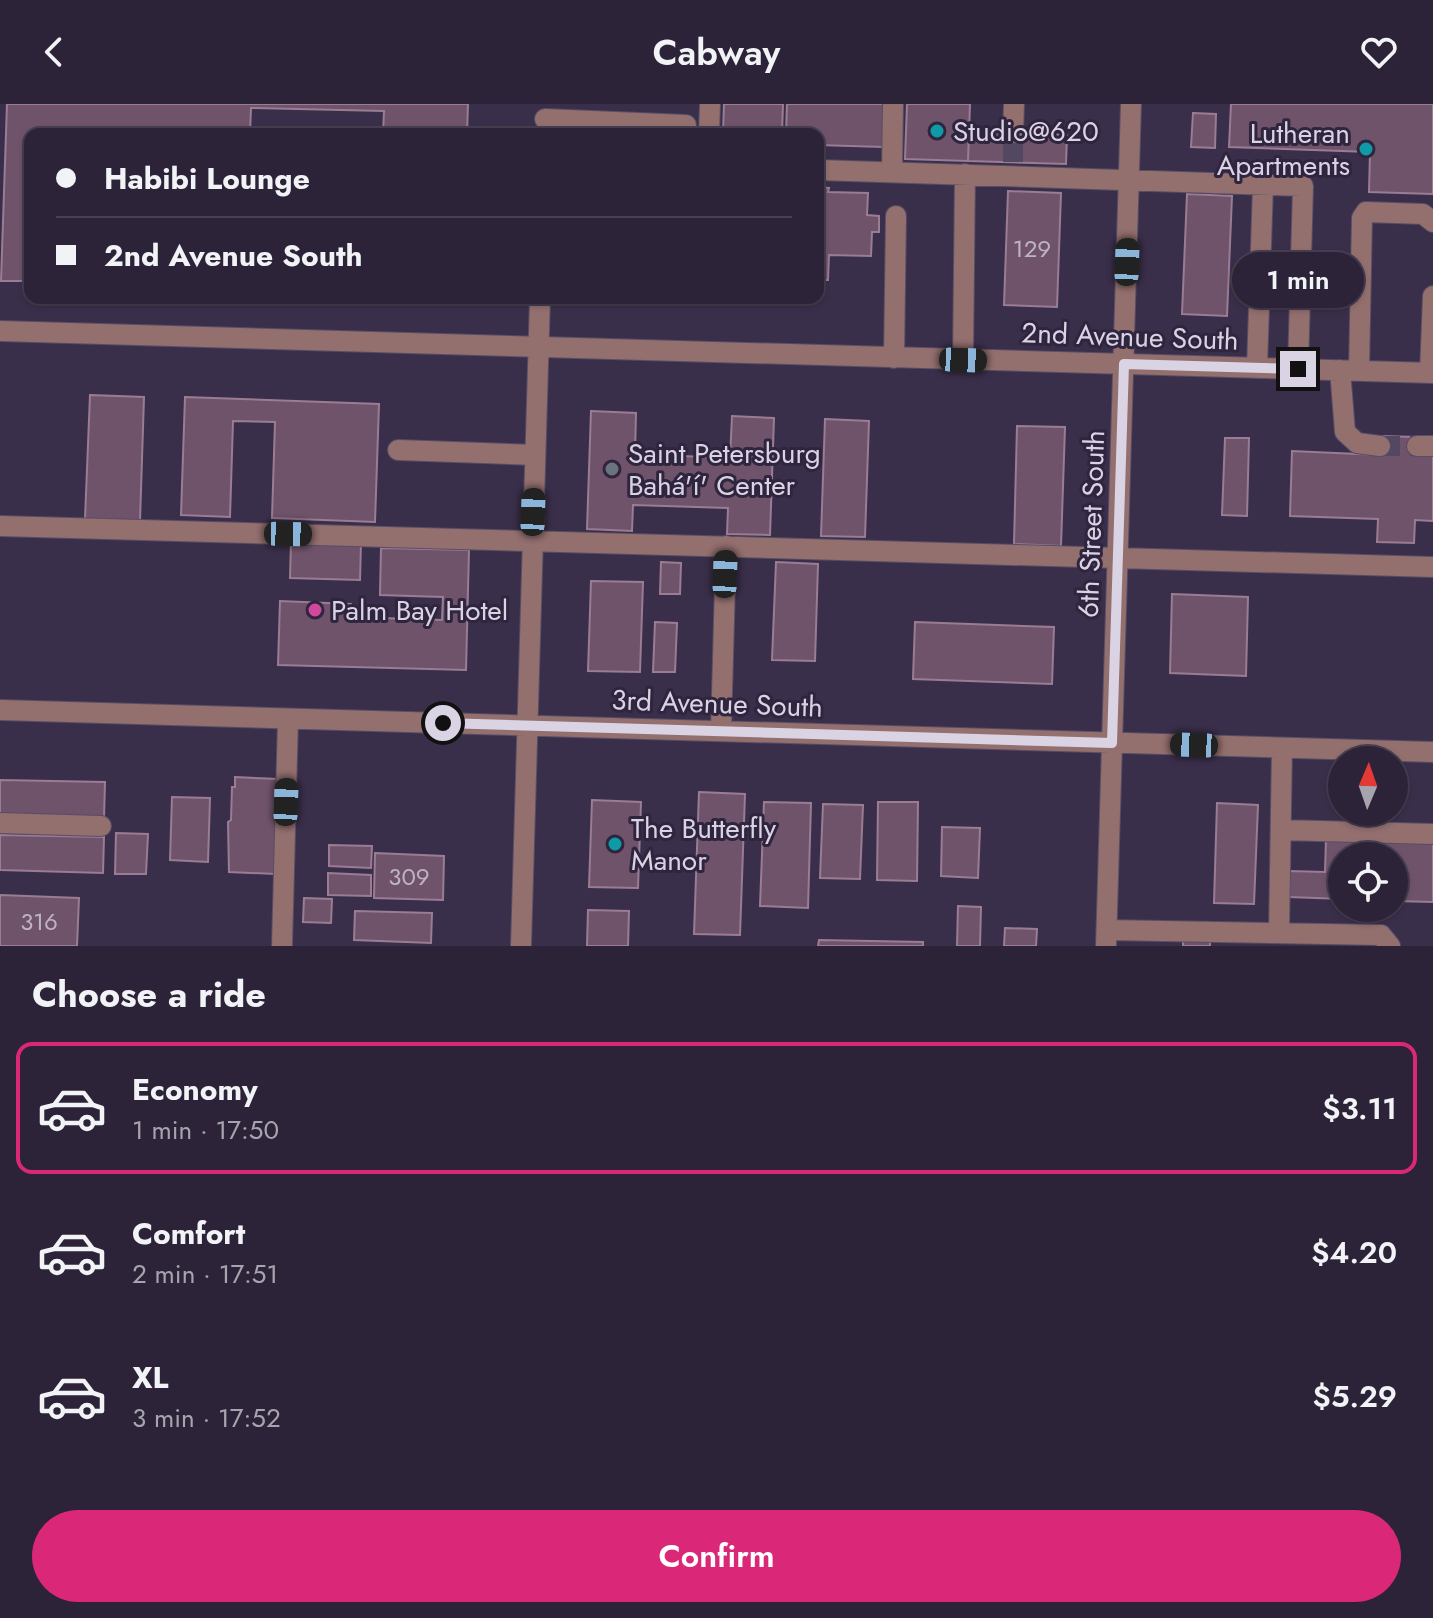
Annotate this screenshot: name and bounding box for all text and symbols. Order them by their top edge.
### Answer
text: Cabway [653,26,780,78]
icon: back [32,30,76,74]
icon: heart [1357,30,1401,74]
place label: Studio@620 [953,111,1099,152]
place label: Lutheran Apartments [1217,113,1350,186]
marker: Studio@620 [928,122,946,140]
marker: Lutheran Apartments [1357,140,1375,158]
text: Habibi Lounge [104,157,310,200]
house number: 129 [1013,231,1051,266]
text: 2nd Avenue South [104,234,363,277]
car [1114,238,1140,286]
callout: 1 min [1232,253,1364,309]
text: 1 min [1266,261,1330,299]
street label: 2nd Avenue South [1021,312,1239,361]
car [939,347,987,373]
route end [1280,351,1316,387]
street label: 6th Street South [1068,429,1115,619]
place label: Saint Petersburg Bahá'í' Center [628,433,821,506]
marker: Saint Petersburg Bahá'í' Center [603,460,621,478]
car [520,488,546,536]
car [264,522,312,546]
car [712,550,738,598]
place label: Palm Bay Hotel [331,590,508,631]
marker: Palm Bay Hotel [306,601,324,619]
street label: 3rd Avenue South [611,679,823,728]
route start [425,705,461,741]
car [1170,732,1218,758]
north arrow [1328,746,1408,826]
map controls [1328,746,1408,922]
car [273,778,299,826]
place label: The Butterfly Manor [631,808,777,881]
marker: The Butterfly Manor [606,835,624,853]
button: locate [1328,842,1408,922]
house number: 309 [388,859,430,894]
house number: 316 [20,904,58,939]
text: Choose a ride [32,968,266,1020]
text: Economy [132,1068,258,1111]
icon: car [36,1072,108,1144]
text: $3.11 [1322,1087,1397,1130]
text: 1 min · 17:50 [132,1111,279,1149]
text: Comfort [132,1212,245,1255]
icon: car [36,1216,108,1288]
text: $4.20 [1311,1231,1397,1274]
text: 2 min · 17:51 [132,1255,278,1293]
text: XL [132,1356,168,1399]
icon: car [36,1360,108,1432]
text: $5.29 [1313,1375,1397,1418]
text: 3 min · 17:52 [132,1399,281,1437]
button: Confirm [32,1510,1401,1602]

